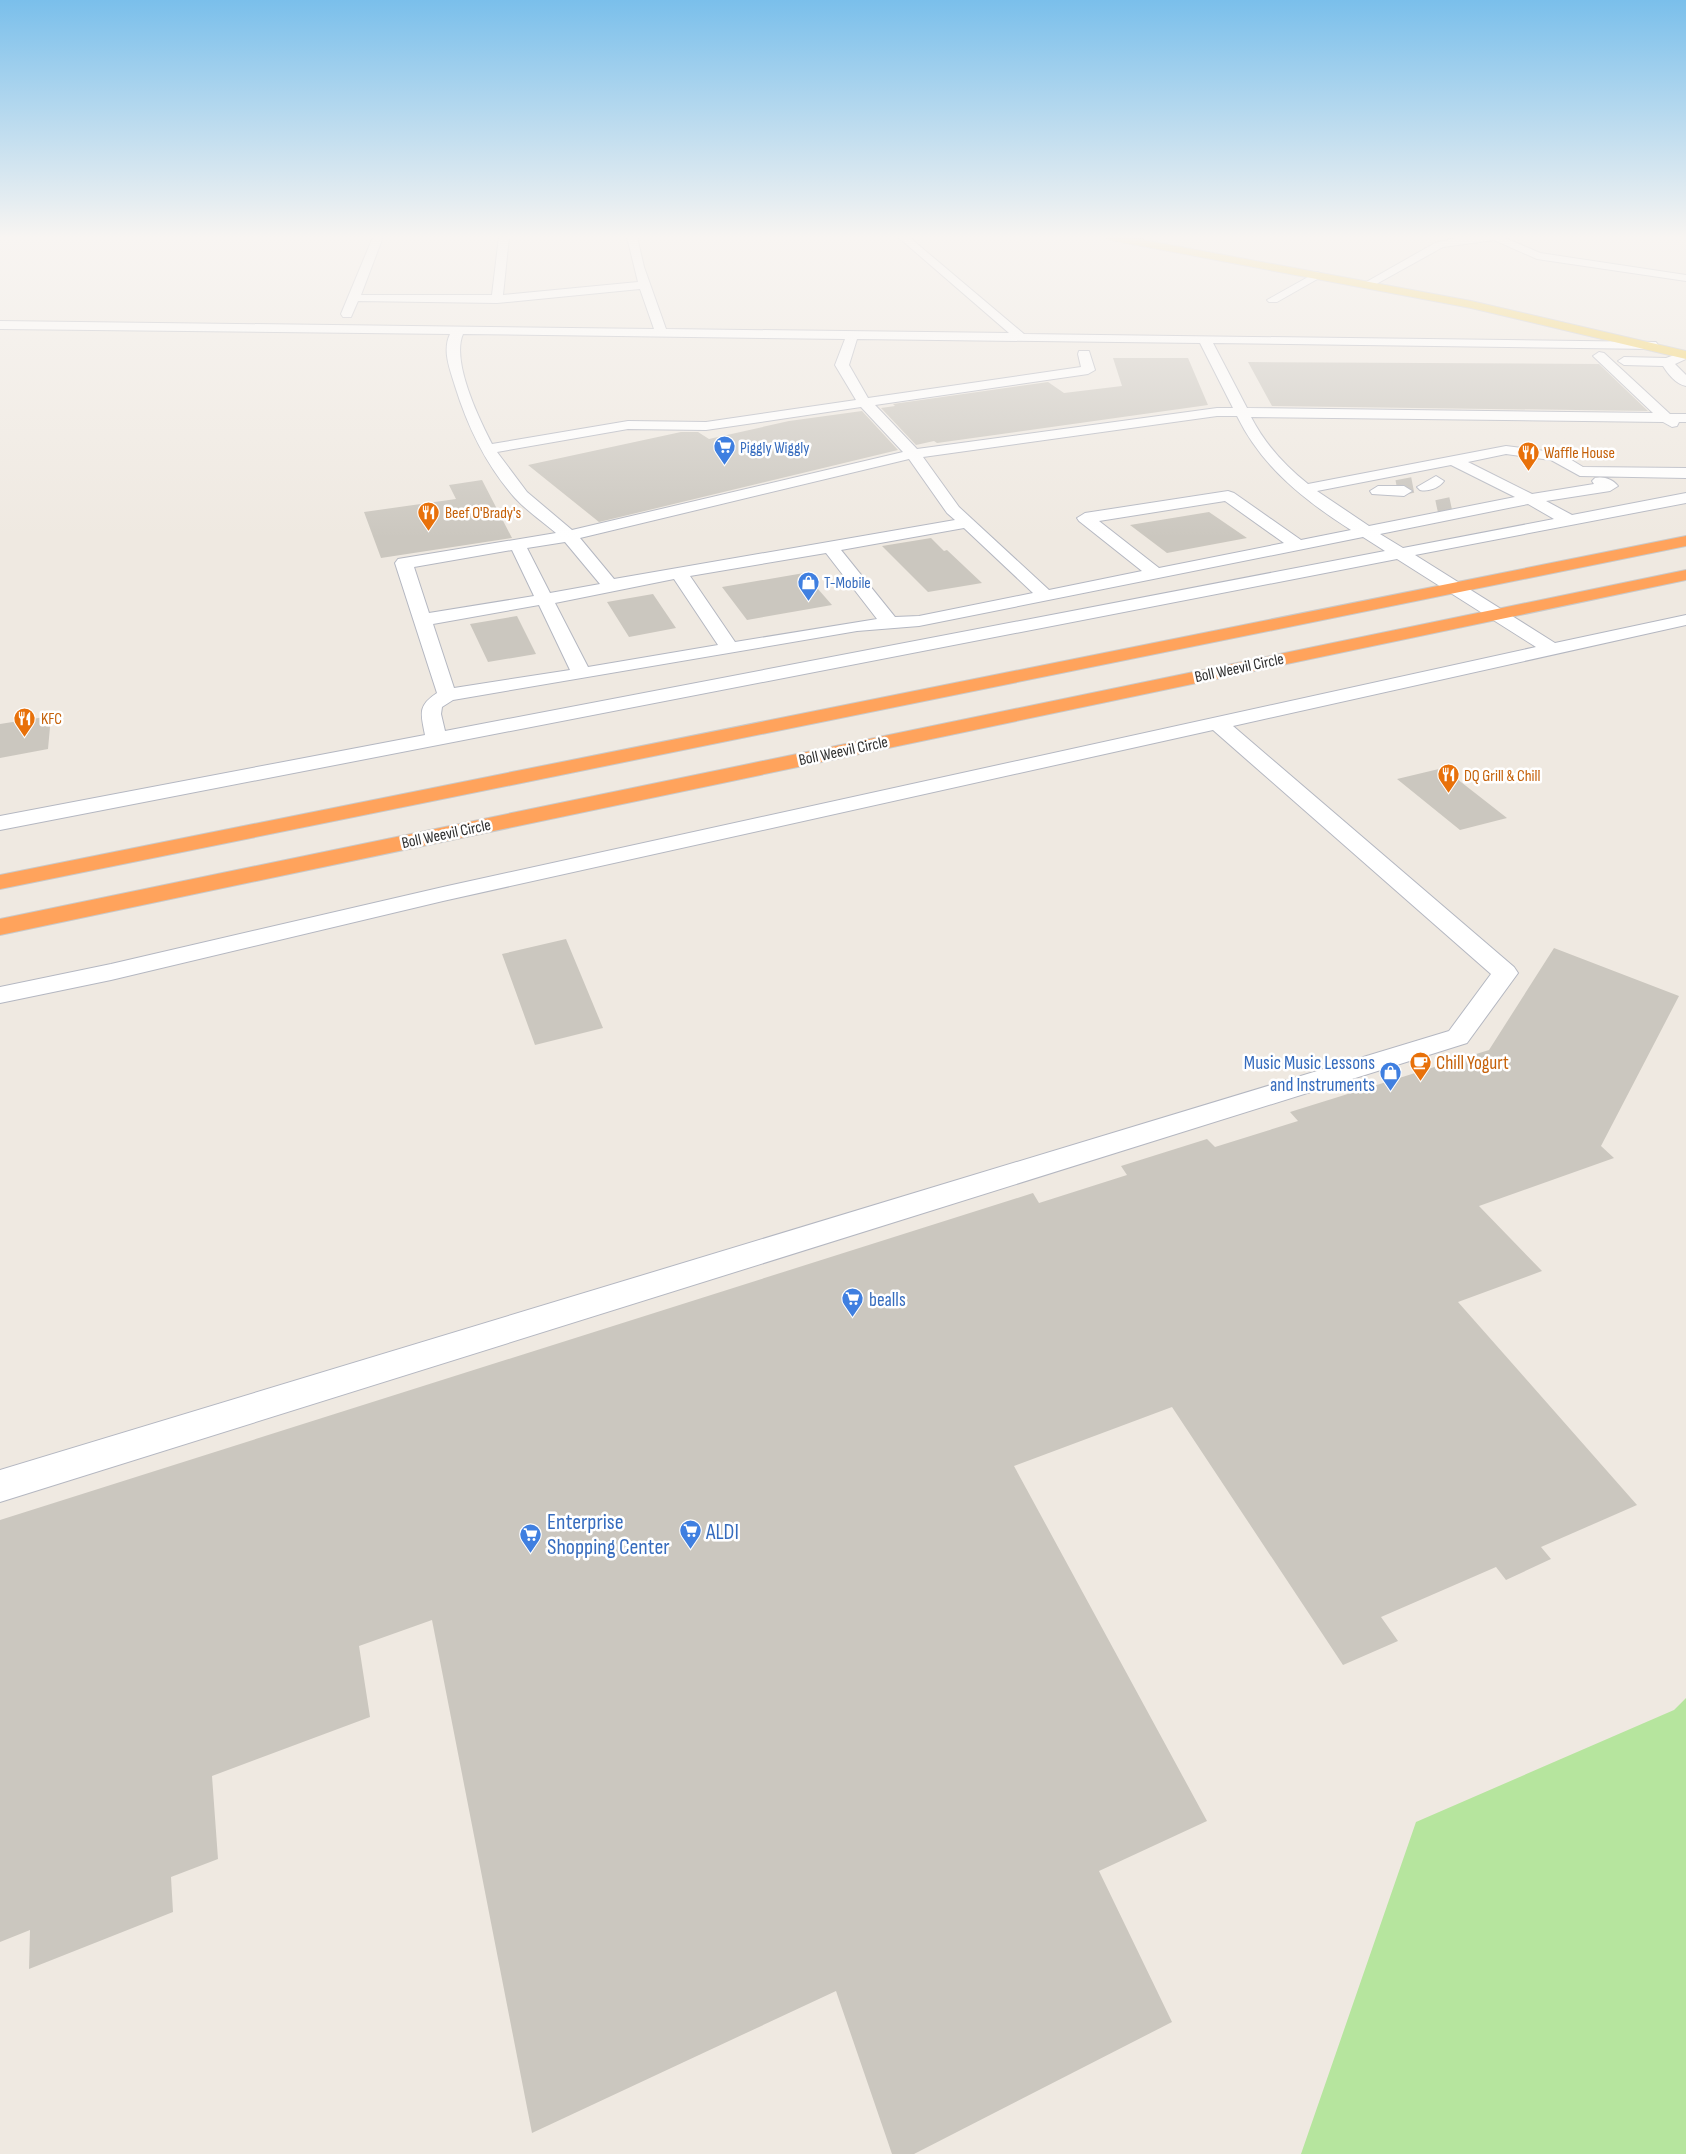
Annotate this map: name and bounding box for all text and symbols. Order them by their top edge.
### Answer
supermarket icon: Piggly Wiggly [712,435,736,466]
place label: Piggly Wiggly [740,439,810,458]
restaurant icon: Waffle House [1516,440,1540,471]
place label: Waffle House [1544,444,1615,463]
restaurant icon: Beef O'Brady's [417,500,441,531]
place label: Beef O'Brady's [445,504,522,523]
shop icon: T-Mobile [796,570,820,601]
place label: T-Mobile [824,574,871,593]
street label: Boll Weevil Circle [1193,650,1286,687]
restaurant icon: KFC [13,706,37,737]
place label: KFC [41,710,62,729]
street label: Boll Weevil Circle [797,733,890,770]
restaurant icon: DQ Grill & Chill [1436,763,1460,794]
place label: DQ Grill & Chill [1464,767,1541,786]
street label: Boll Weevil Circle [400,816,493,853]
cafe icon: Chill Yogurt [1408,1050,1432,1081]
place label: Music Music Lessons and Instruments [1244,1052,1375,1097]
place label: Chill Yogurt [1436,1052,1509,1075]
shop icon: Music Music Lessons and Instruments [1379,1061,1403,1092]
supermarket icon: bealls [841,1287,865,1318]
place label: bealls [869,1289,906,1312]
place label: Enterprise Shopping Center [547,1509,670,1561]
supermarket icon: ALDI [678,1519,702,1550]
place label: ALDI [705,1519,739,1546]
supermarket icon: Enterprise Shopping Center [519,1522,543,1553]

